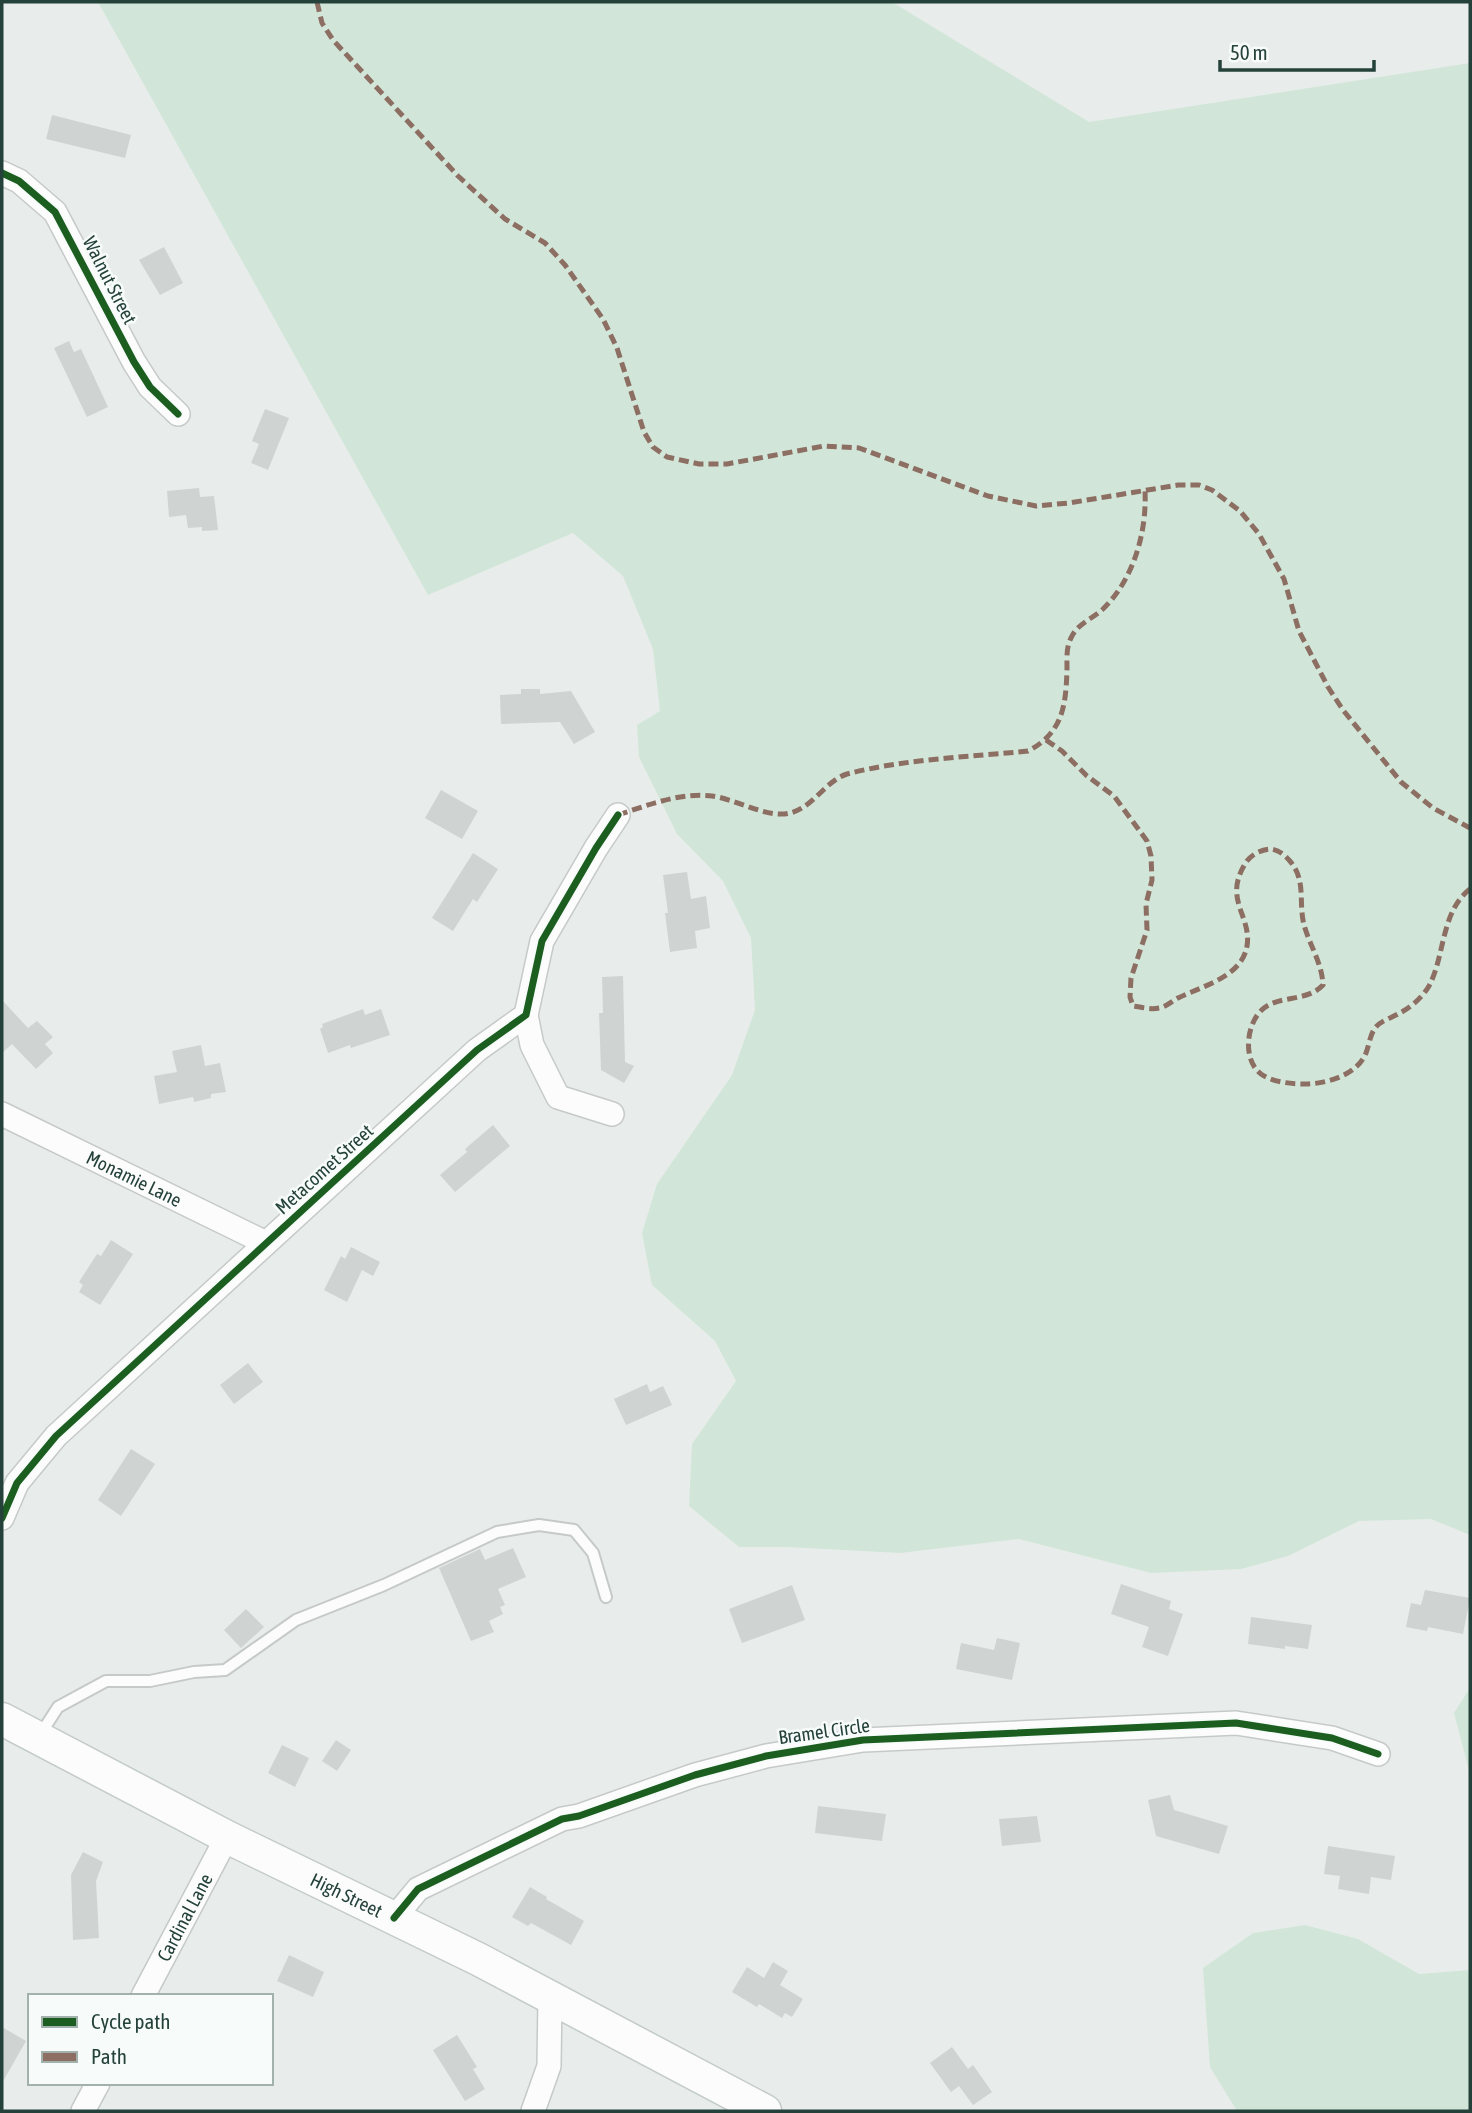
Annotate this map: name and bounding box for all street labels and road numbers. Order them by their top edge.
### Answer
street label: Walnut Street [79,233,141,327]
street label: Metacomet Street [271,1119,377,1219]
street label: Monamie Lane [83,1146,185,1211]
street label: Bramel Circle [777,1714,871,1748]
street label: High Street [307,1868,386,1922]
street label: Cardinal Lane [152,1870,217,1965]

